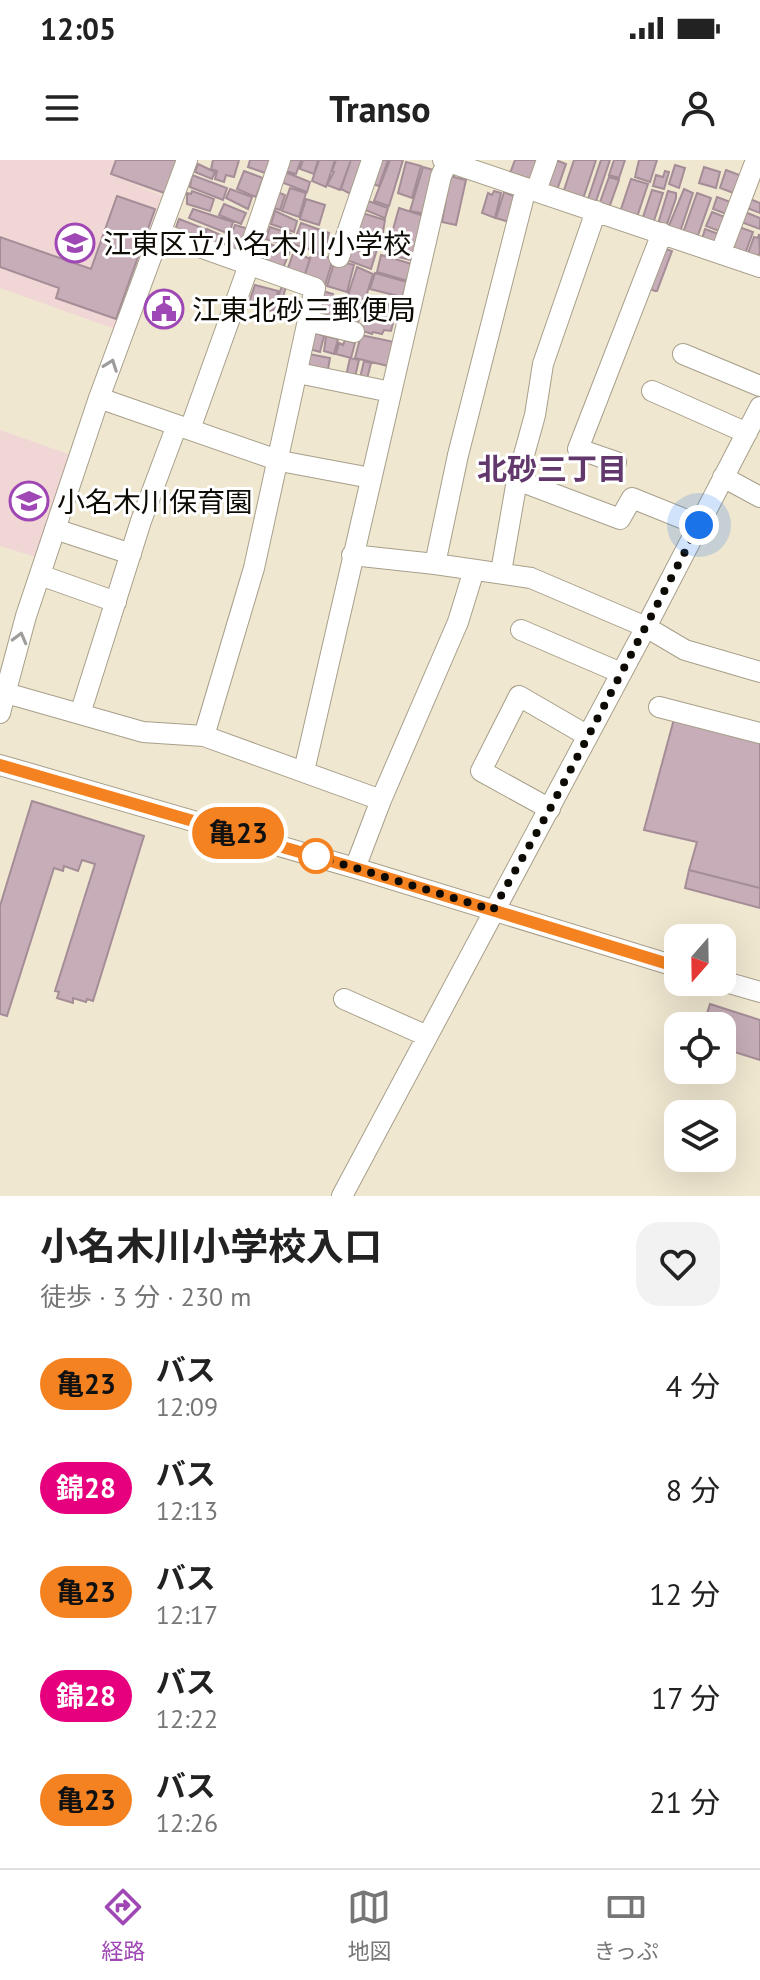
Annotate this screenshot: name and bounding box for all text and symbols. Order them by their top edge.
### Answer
text: 12:05 [40,9,116,48]
text: Transo [329,85,431,132]
icon: menu [40,86,84,130]
icon: person [676,86,720,130]
school or university icon: 江東区立小名木川小学校 [54,222,96,264]
place label: 江東区立小名木川小学校 [103,225,411,262]
public building icon: 江東北砂三郵便局 [143,288,185,330]
place label: 江東北砂三郵便局 [192,291,416,328]
one-way arrow [102,359,118,373]
district label: 北砂三丁目 [477,449,627,488]
school or university icon: 小名木川保育園 [8,480,50,522]
place label: 小名木川保育園 [57,483,253,520]
your location [679,505,719,545]
one-way arrow [11,631,28,645]
line badge: 亀23 [192,807,284,859]
text: 亀23 [208,814,268,851]
unlabelled marker [299,839,333,873]
north arrow [664,924,736,996]
map controls [664,924,736,1172]
button: locate [664,1012,736,1084]
button: layers [664,1100,736,1172]
text: 小名木川小学校入口 [40,1221,382,1270]
button: heart [636,1222,720,1306]
text: 徒歩 · 3 分 · 230 m [40,1280,251,1313]
text: バス [156,1350,216,1389]
text: 亀23 [56,1365,116,1402]
text: 4 分 [666,1366,720,1405]
text: 12:09 [156,1390,218,1423]
text: バス [156,1454,216,1493]
text: 錦28 [56,1469,116,1506]
text: 8 分 [666,1470,720,1509]
text: 12:13 [156,1494,218,1527]
text: バス [156,1558,216,1597]
text: 亀23 [56,1573,116,1610]
text: 12 分 [649,1574,720,1613]
text: 12:17 [156,1598,218,1631]
text: バス [156,1662,216,1701]
text: 錦28 [56,1677,116,1714]
text: 17 分 [651,1678,720,1717]
text: 12:22 [156,1702,218,1735]
text: バス [156,1766,216,1805]
text: 亀23 [56,1781,116,1818]
text: 21 分 [649,1782,720,1821]
text: 12:26 [156,1806,218,1839]
tab: 経路 [101,1885,145,1965]
tab: 地図 [347,1885,391,1965]
tab: きっぷ [594,1885,659,1965]

